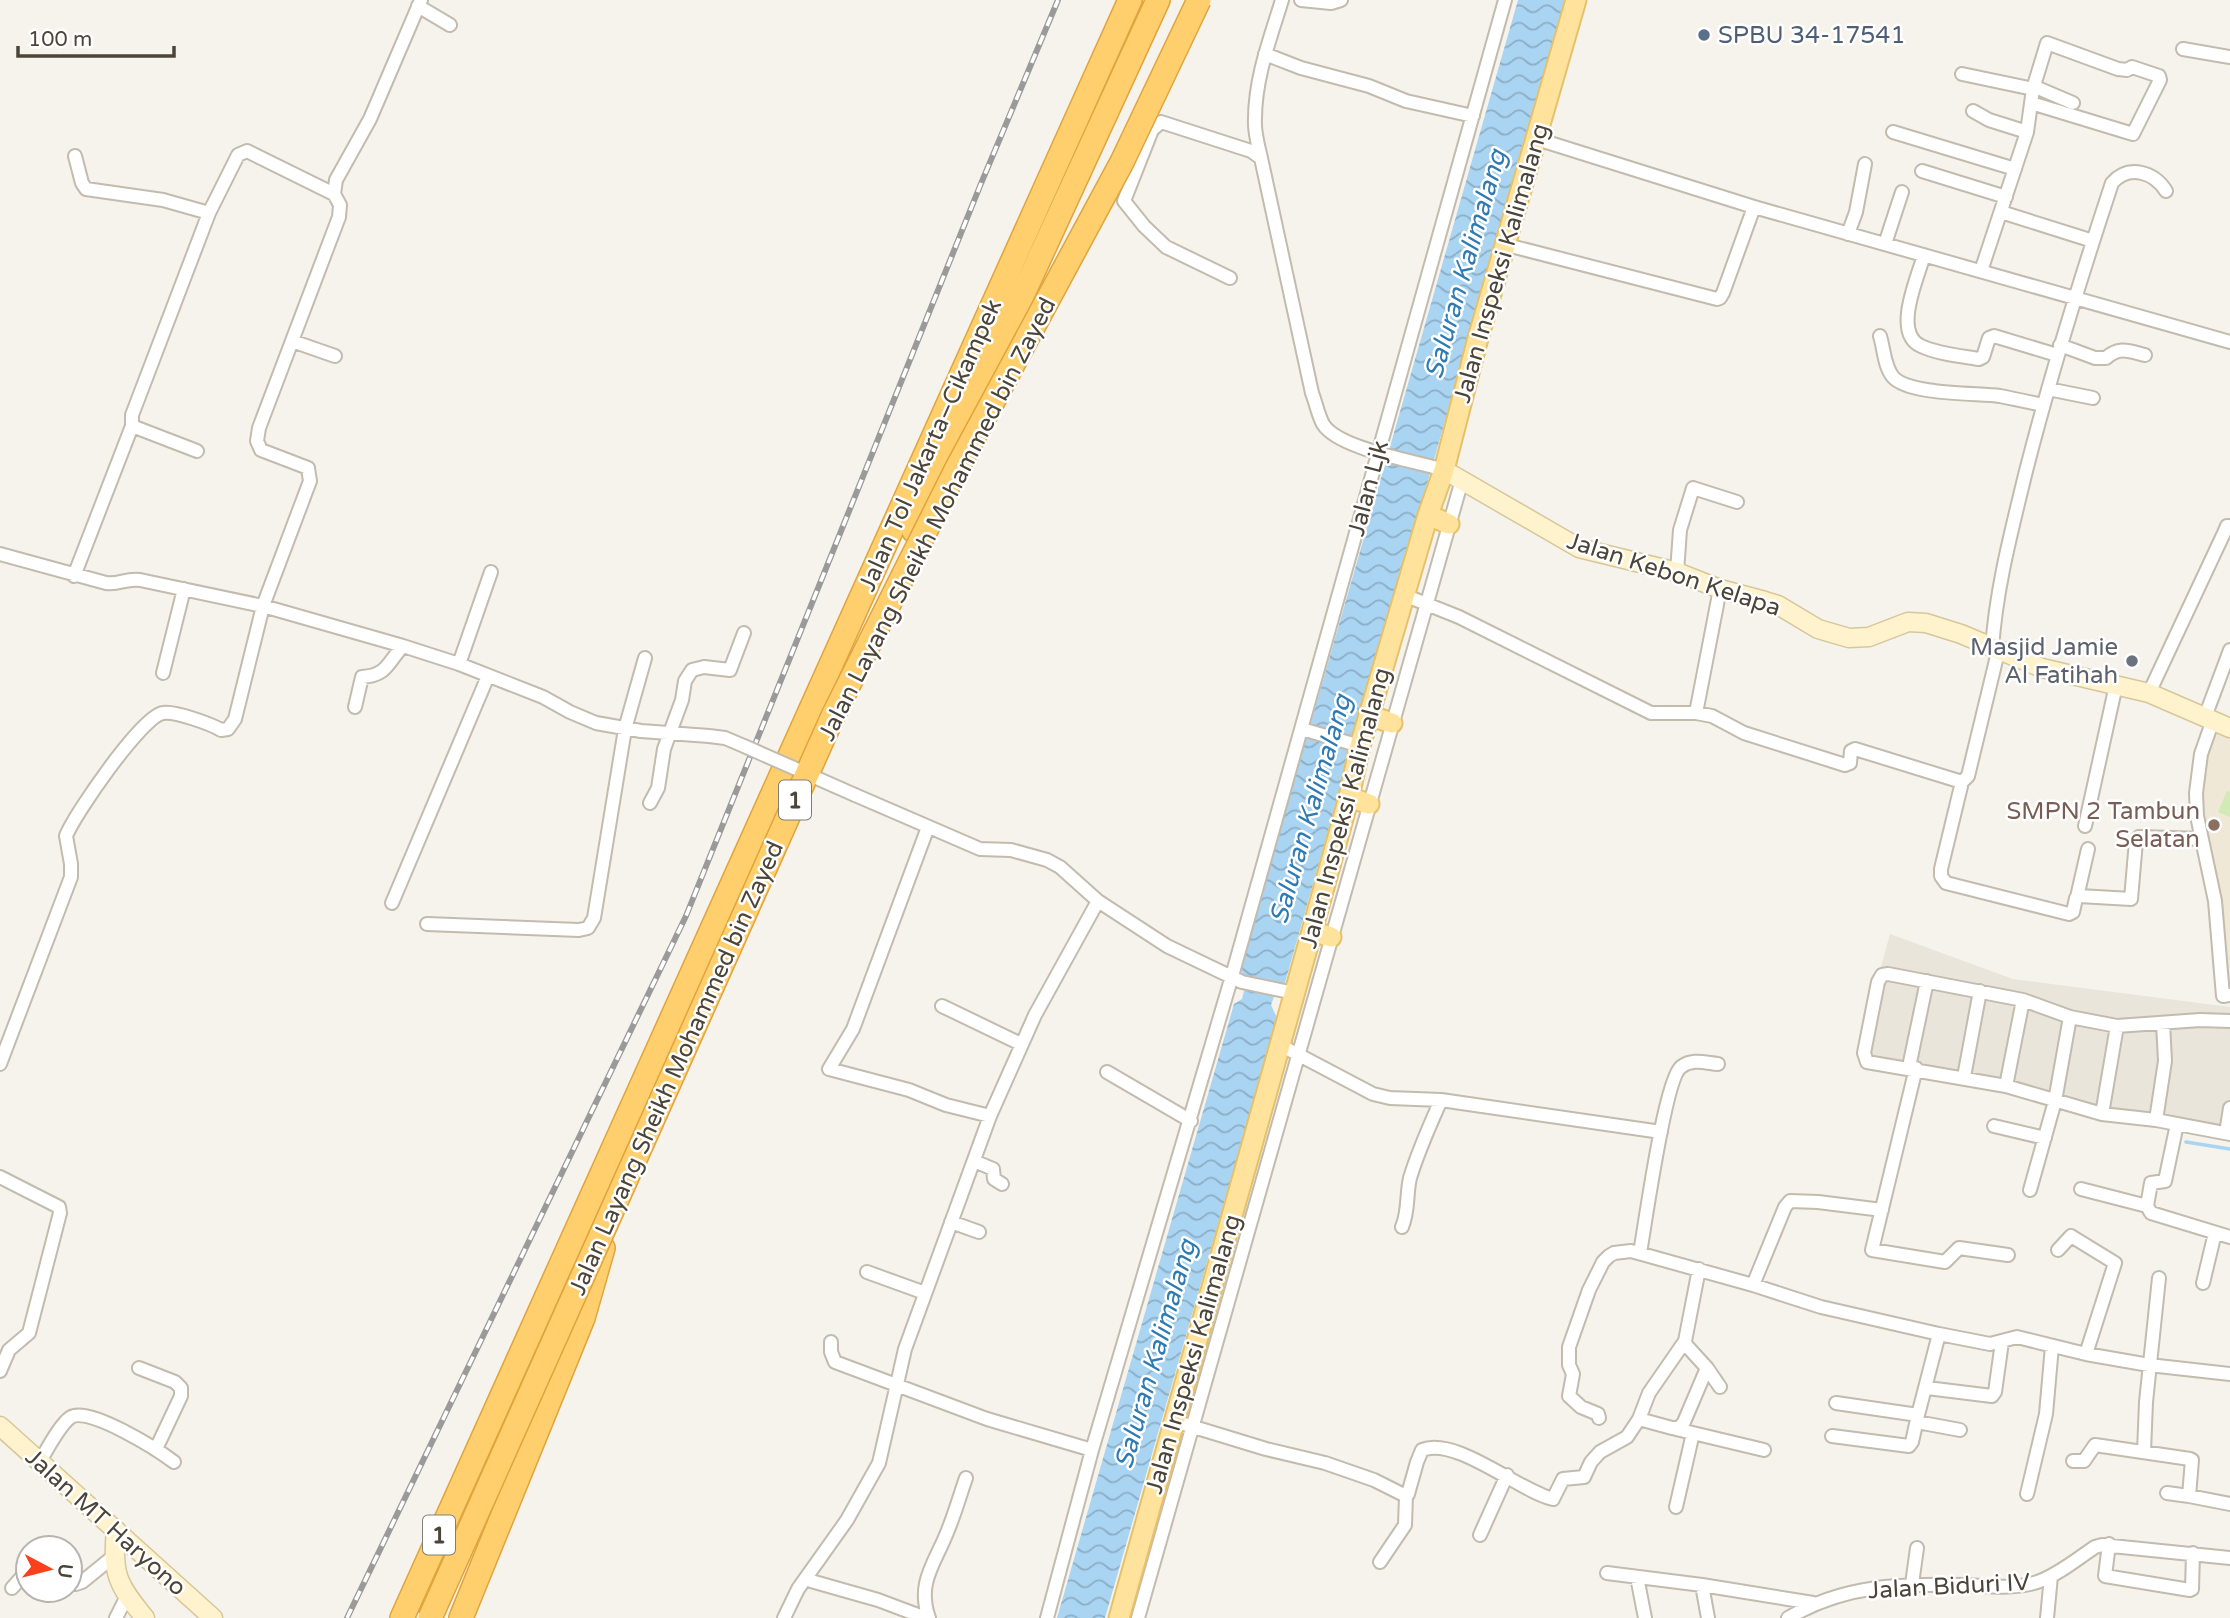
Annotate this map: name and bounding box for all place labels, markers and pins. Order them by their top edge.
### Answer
place label: SPBU 34-17541 [1718,21,1906,50]
marker: SPBU 34-17541 [1696,27,1712,43]
place label: Masjid Jamie Al Fatihah [1970,633,2118,690]
marker: Masjid Jamie Al Fatihah [2124,653,2140,669]
place label: SMPN 2 Tambun Selatan [2006,797,2200,854]
marker: SMPN 2 Tambun Selatan [2206,817,2222,833]

